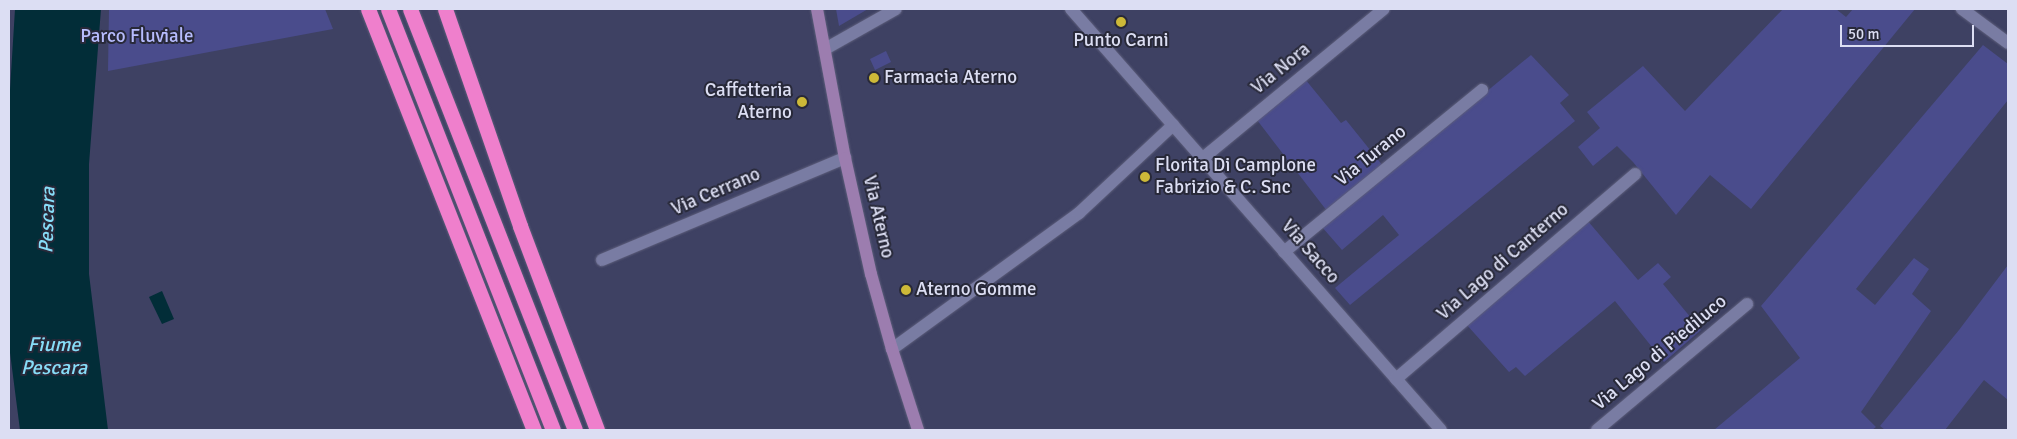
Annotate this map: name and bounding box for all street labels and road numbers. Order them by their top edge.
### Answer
street label: Via Nora [1247,38,1315,100]
street label: Via Turano [1331,120,1411,192]
street label: Via Cerrano [668,163,764,221]
street label: Via Aterno [857,173,899,261]
street label: Via Lago di Canterno [1432,199,1574,325]
street label: Via Sacco [1276,215,1344,289]
street label: Via Lago di Piediluco [1588,290,1732,416]

